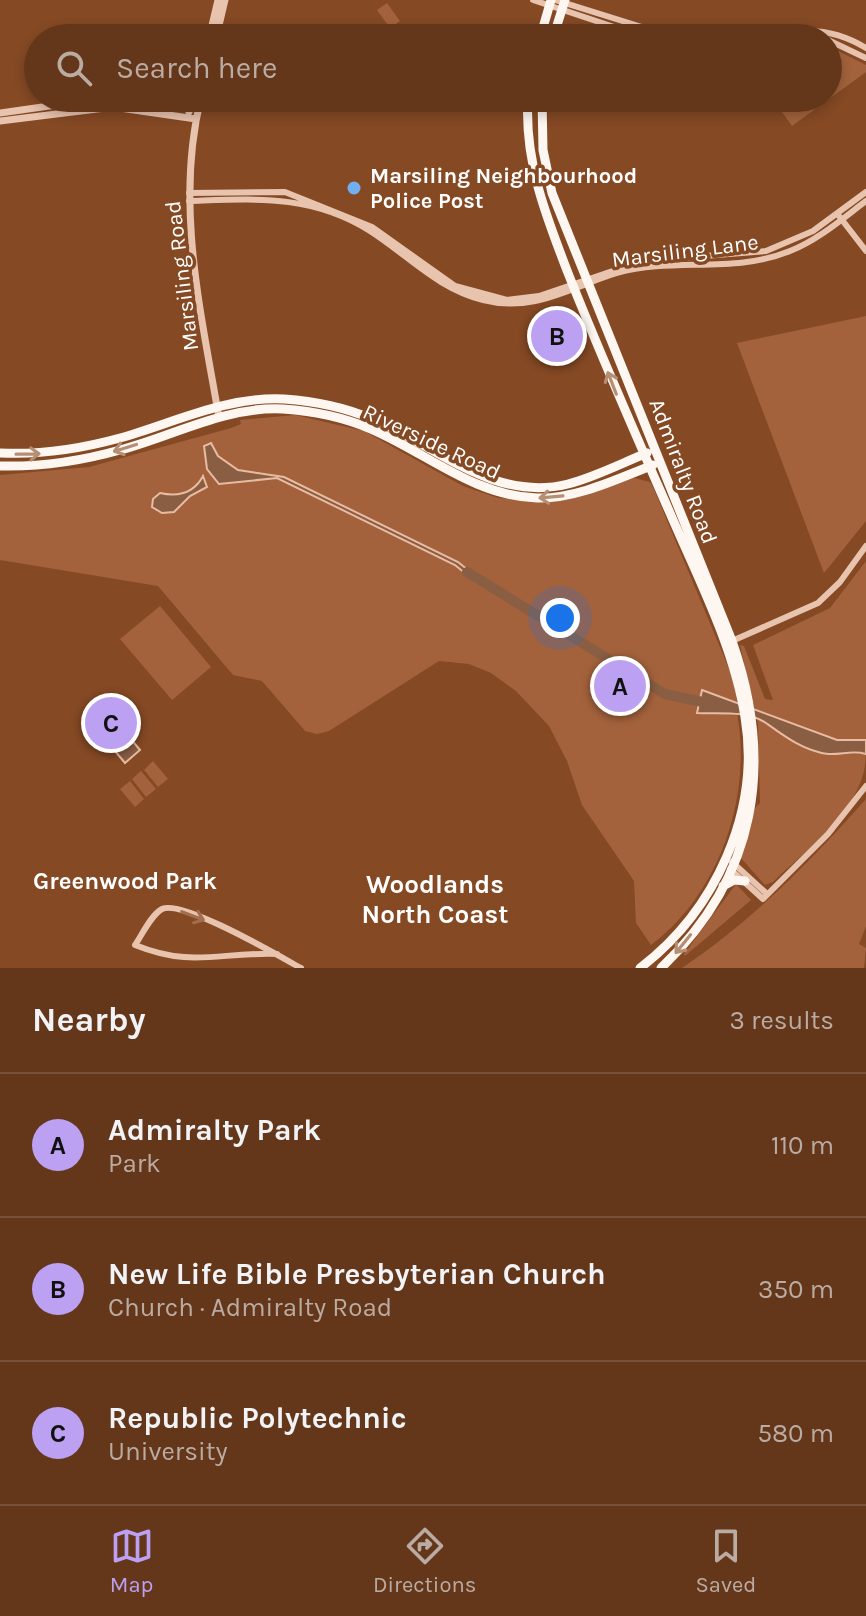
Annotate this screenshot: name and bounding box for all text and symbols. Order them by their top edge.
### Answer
search box [24,24,842,112]
icon: search [52,46,96,90]
text: Search here [116,50,277,86]
place label: Marsiling Neighbourhood Police Post [370,163,637,214]
marker: Marsiling Neighbourhood Police Post [345,179,363,197]
street label: Marsiling Road [160,199,204,352]
street label: Marsiling Lane [610,229,760,273]
pin: B [531,306,583,366]
one-way arrow [604,371,619,396]
street label: Admiralty Road [643,395,723,548]
street label: Riverside Road [359,399,504,485]
one-way arrow [112,441,138,456]
one-way arrow [14,446,41,461]
one-way arrow [538,489,565,504]
your location [540,598,580,638]
pin: A [594,656,646,716]
pin: C [85,693,137,753]
district label: Greenwood Park [33,867,217,895]
district label: Woodlands North Coast [362,869,508,930]
one-way arrow [180,909,205,924]
one-way arrow [674,933,692,954]
text: Nearby [32,1000,146,1040]
text: 3 results [730,1005,834,1036]
text: Admiralty Park [108,1112,321,1148]
text: A [50,1130,66,1161]
text: 110 m [771,1130,834,1161]
text: Park [108,1148,161,1179]
text: New Life Bible Presbyterian Church [108,1256,606,1292]
text: B [50,1274,66,1305]
text: 350 m [758,1274,834,1305]
text: Church · Admiralty Road [108,1292,392,1323]
text: Republic Polytechnic [108,1400,407,1436]
text: C [50,1418,66,1449]
text: 580 m [757,1418,834,1449]
text: University [108,1436,228,1467]
tab: Map [110,1524,154,1598]
tab: Directions [373,1524,476,1598]
tab: Saved [696,1524,756,1598]

